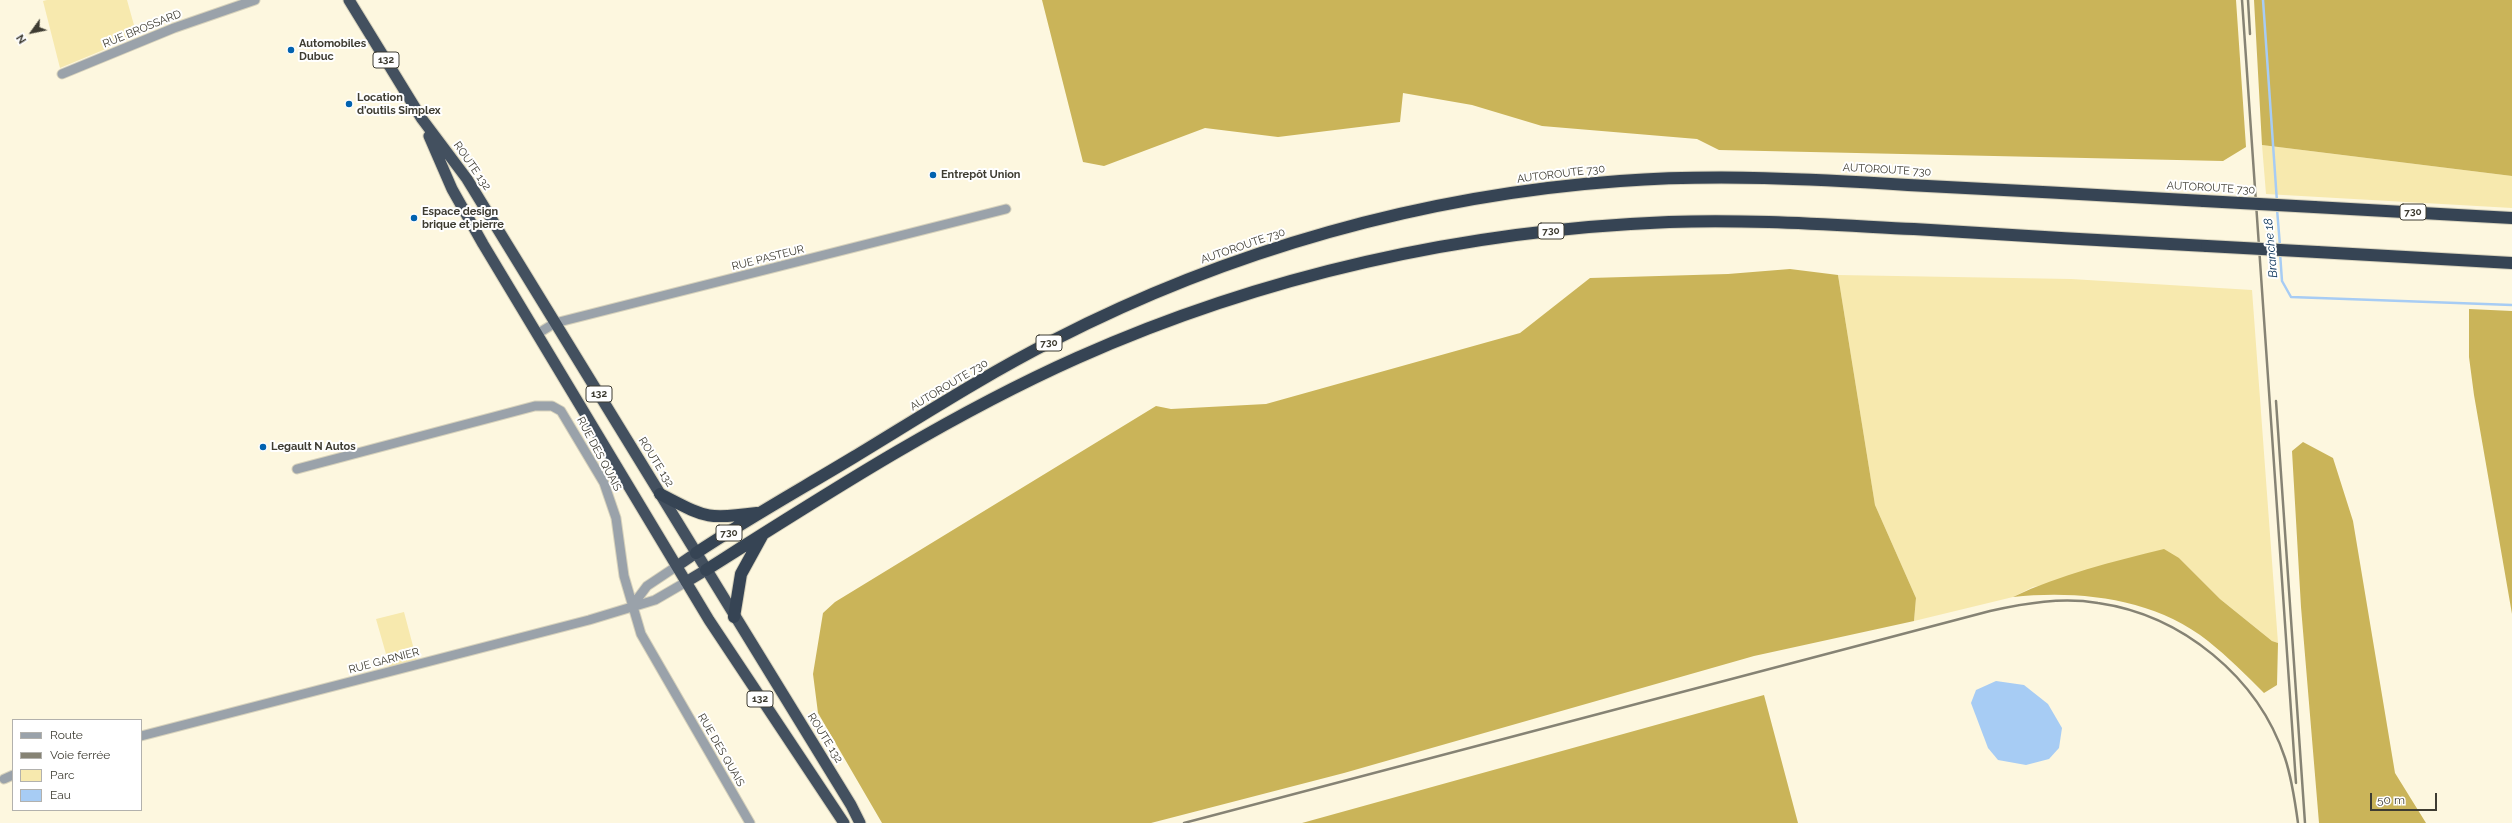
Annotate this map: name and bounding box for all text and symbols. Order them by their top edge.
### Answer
street label: RUE BROSSARD [101,7,183,51]
north arrow [12,12,52,52]
text: N [14,32,29,46]
place label: Automobiles Dubuc [299,37,366,63]
marker: Automobiles Dubuc [286,45,296,55]
road number: 132 [373,52,399,68]
place label: Location d'outils Simplex [357,91,441,117]
marker: Location d'outils Simplex [344,99,354,109]
street label: ROUTE 132 [450,139,494,193]
street label: AUTOROUTE 730 [1842,161,1932,179]
street label: AUTOROUTE 730 [1516,162,1606,186]
place label: Entrepôt Union [941,168,1021,182]
marker: Entrepôt Union [928,170,938,180]
street label: AUTOROUTE 730 [2166,179,2256,197]
road number: 730 [2400,204,2426,220]
place label: Espace design brique et pierre [422,205,504,231]
marker: Espace design brique et pierre [409,213,419,223]
water label: Branche 18 [2261,218,2281,278]
road number: 730 [1538,223,1564,239]
street label: AUTOROUTE 730 [1199,225,1287,267]
street label: RUE PASTEUR [730,243,806,273]
road number: 730 [1036,335,1062,351]
street label: AUTOROUTE 730 [908,357,990,413]
road number: 132 [586,386,612,402]
street label: RUE DES QUAIS [574,415,624,493]
street label: ROUTE 132 [635,435,677,489]
place label: Legault N Autos [271,440,356,454]
marker: Legault N Autos [258,442,268,452]
road number: 730 [716,525,742,541]
street label: RUE GARNIER [347,645,421,677]
road number: 132 [747,691,773,707]
street label: RUE DES QUAIS [695,711,747,789]
street label: ROUTE 132 [804,711,846,765]
legend [12,719,142,811]
text: Route [50,728,83,742]
text: Voie ferrée [50,748,110,762]
text: Parc [50,768,75,782]
scale bar [2372,785,2439,811]
text: Eau [50,788,71,802]
text: 50 m [2377,793,2405,807]

